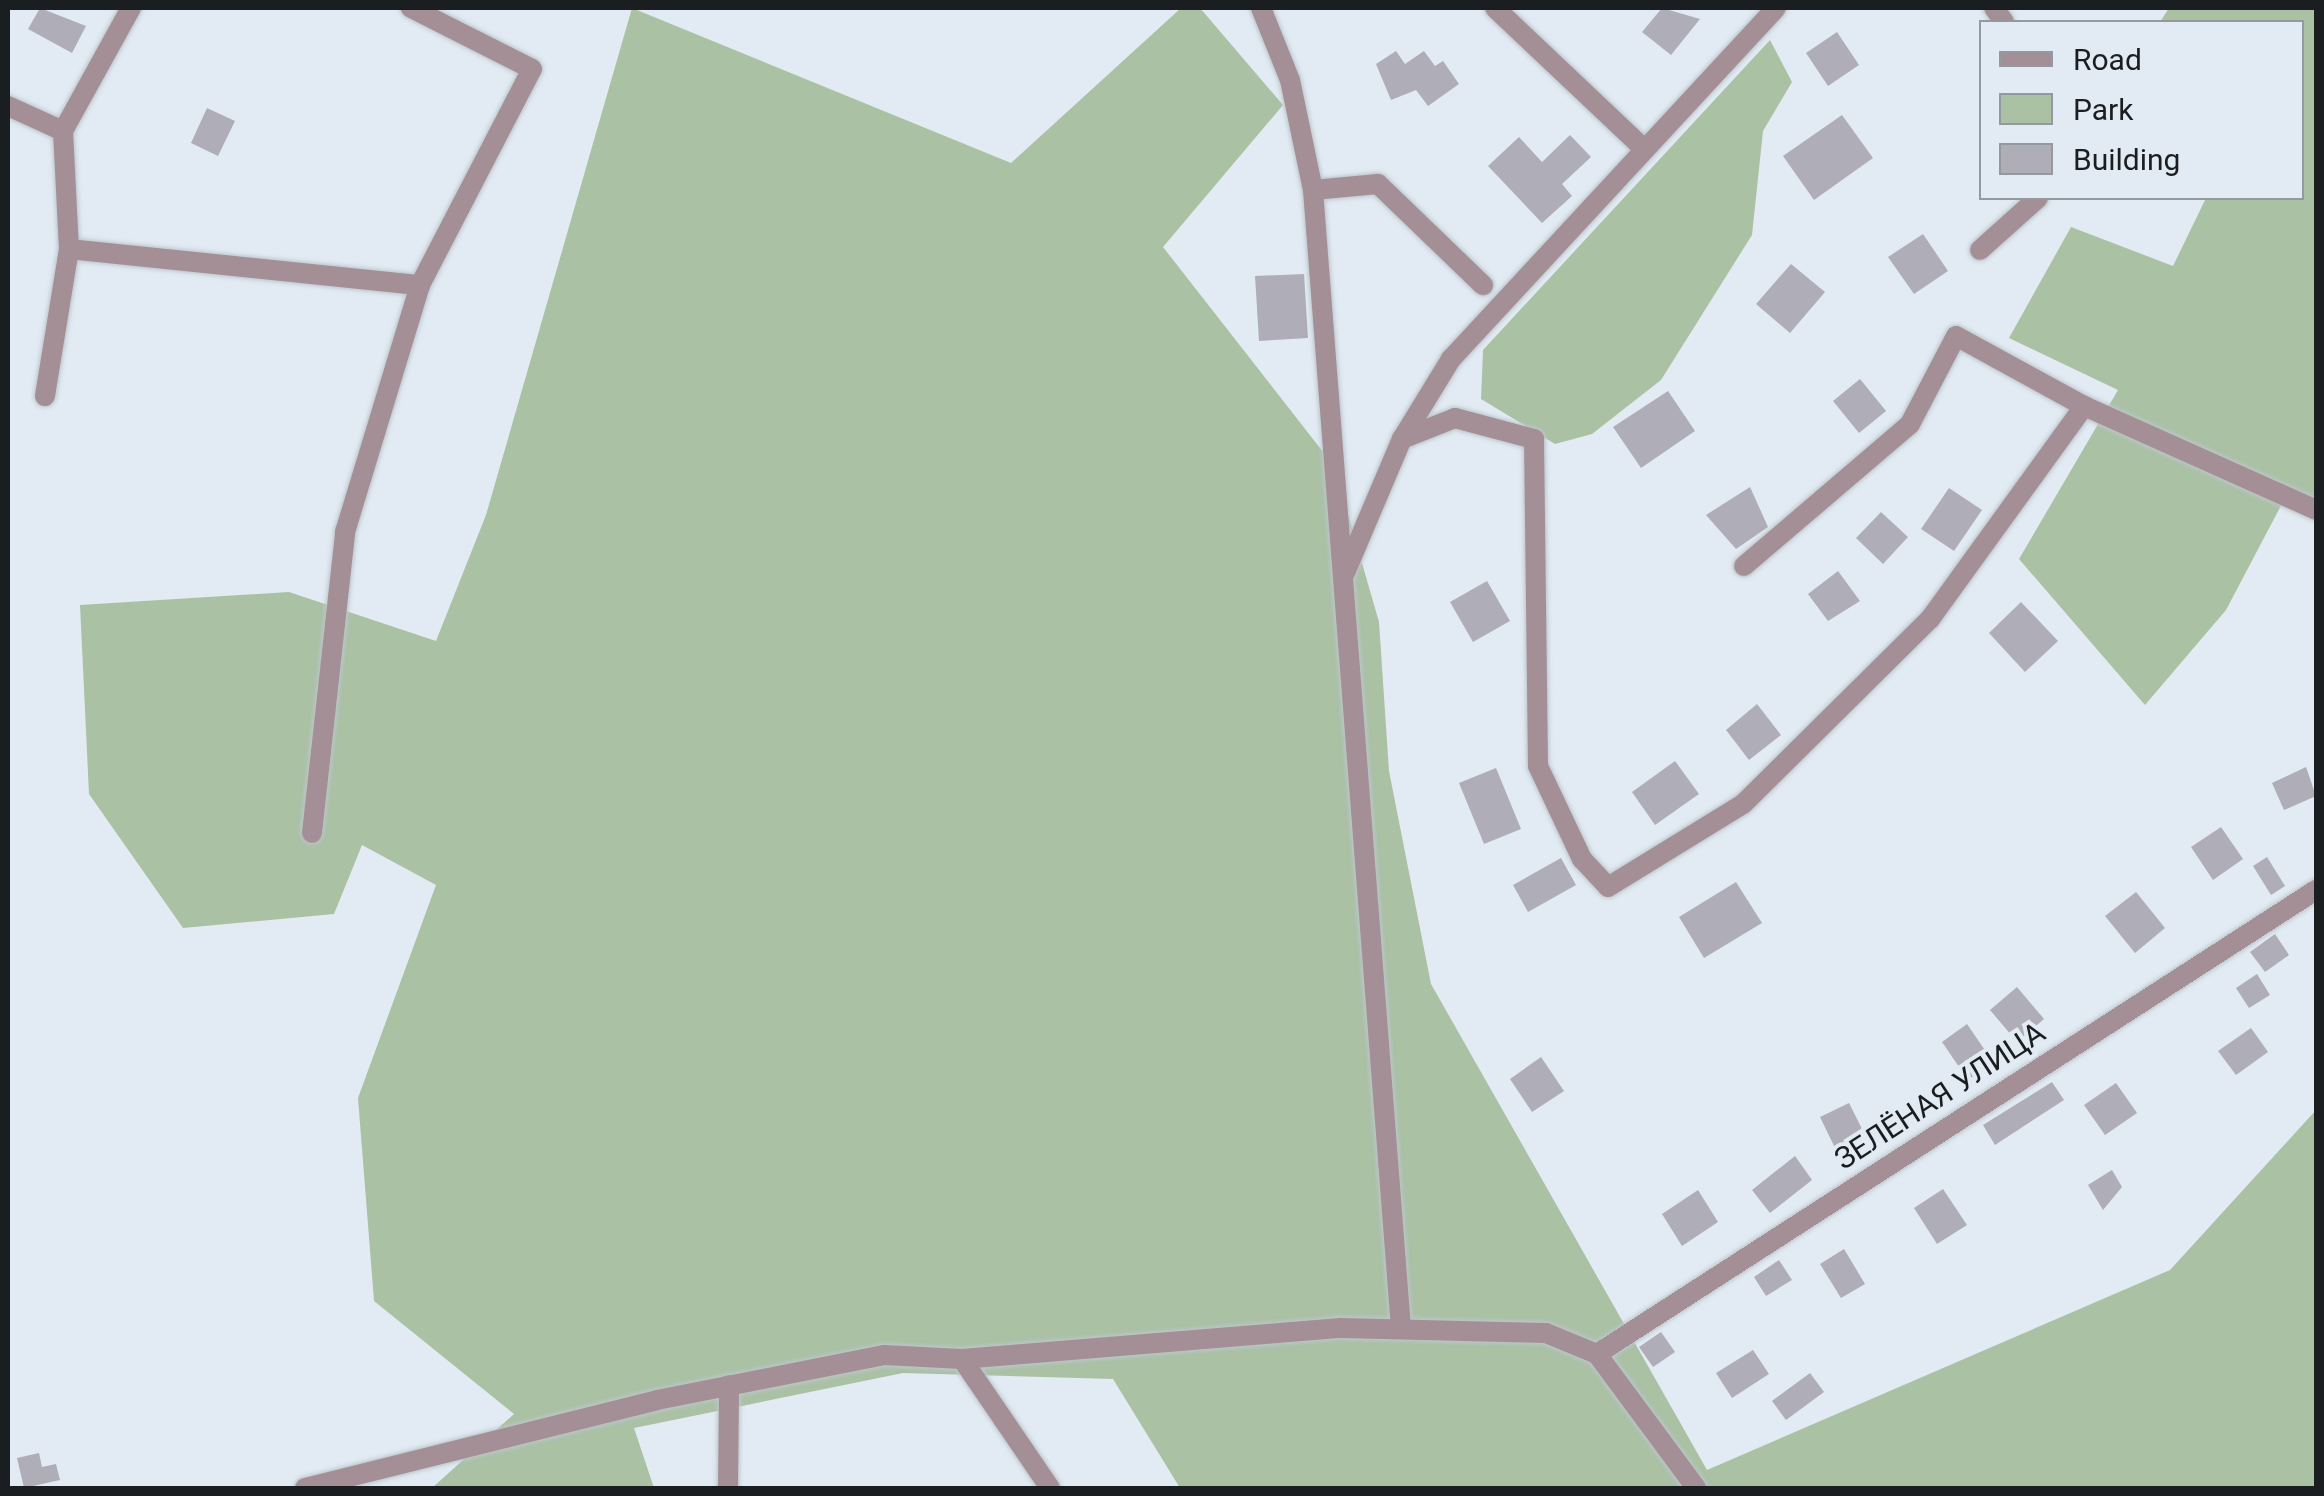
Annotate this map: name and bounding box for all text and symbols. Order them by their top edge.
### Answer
legend [1979,20,2304,200]
text: Road [2073,42,2142,77]
text: Park [2073,92,2133,127]
text: Building [2073,142,2180,177]
street label: ЗЕЛЁНАЯ УЛИЦА [1828,1015,2052,1177]

